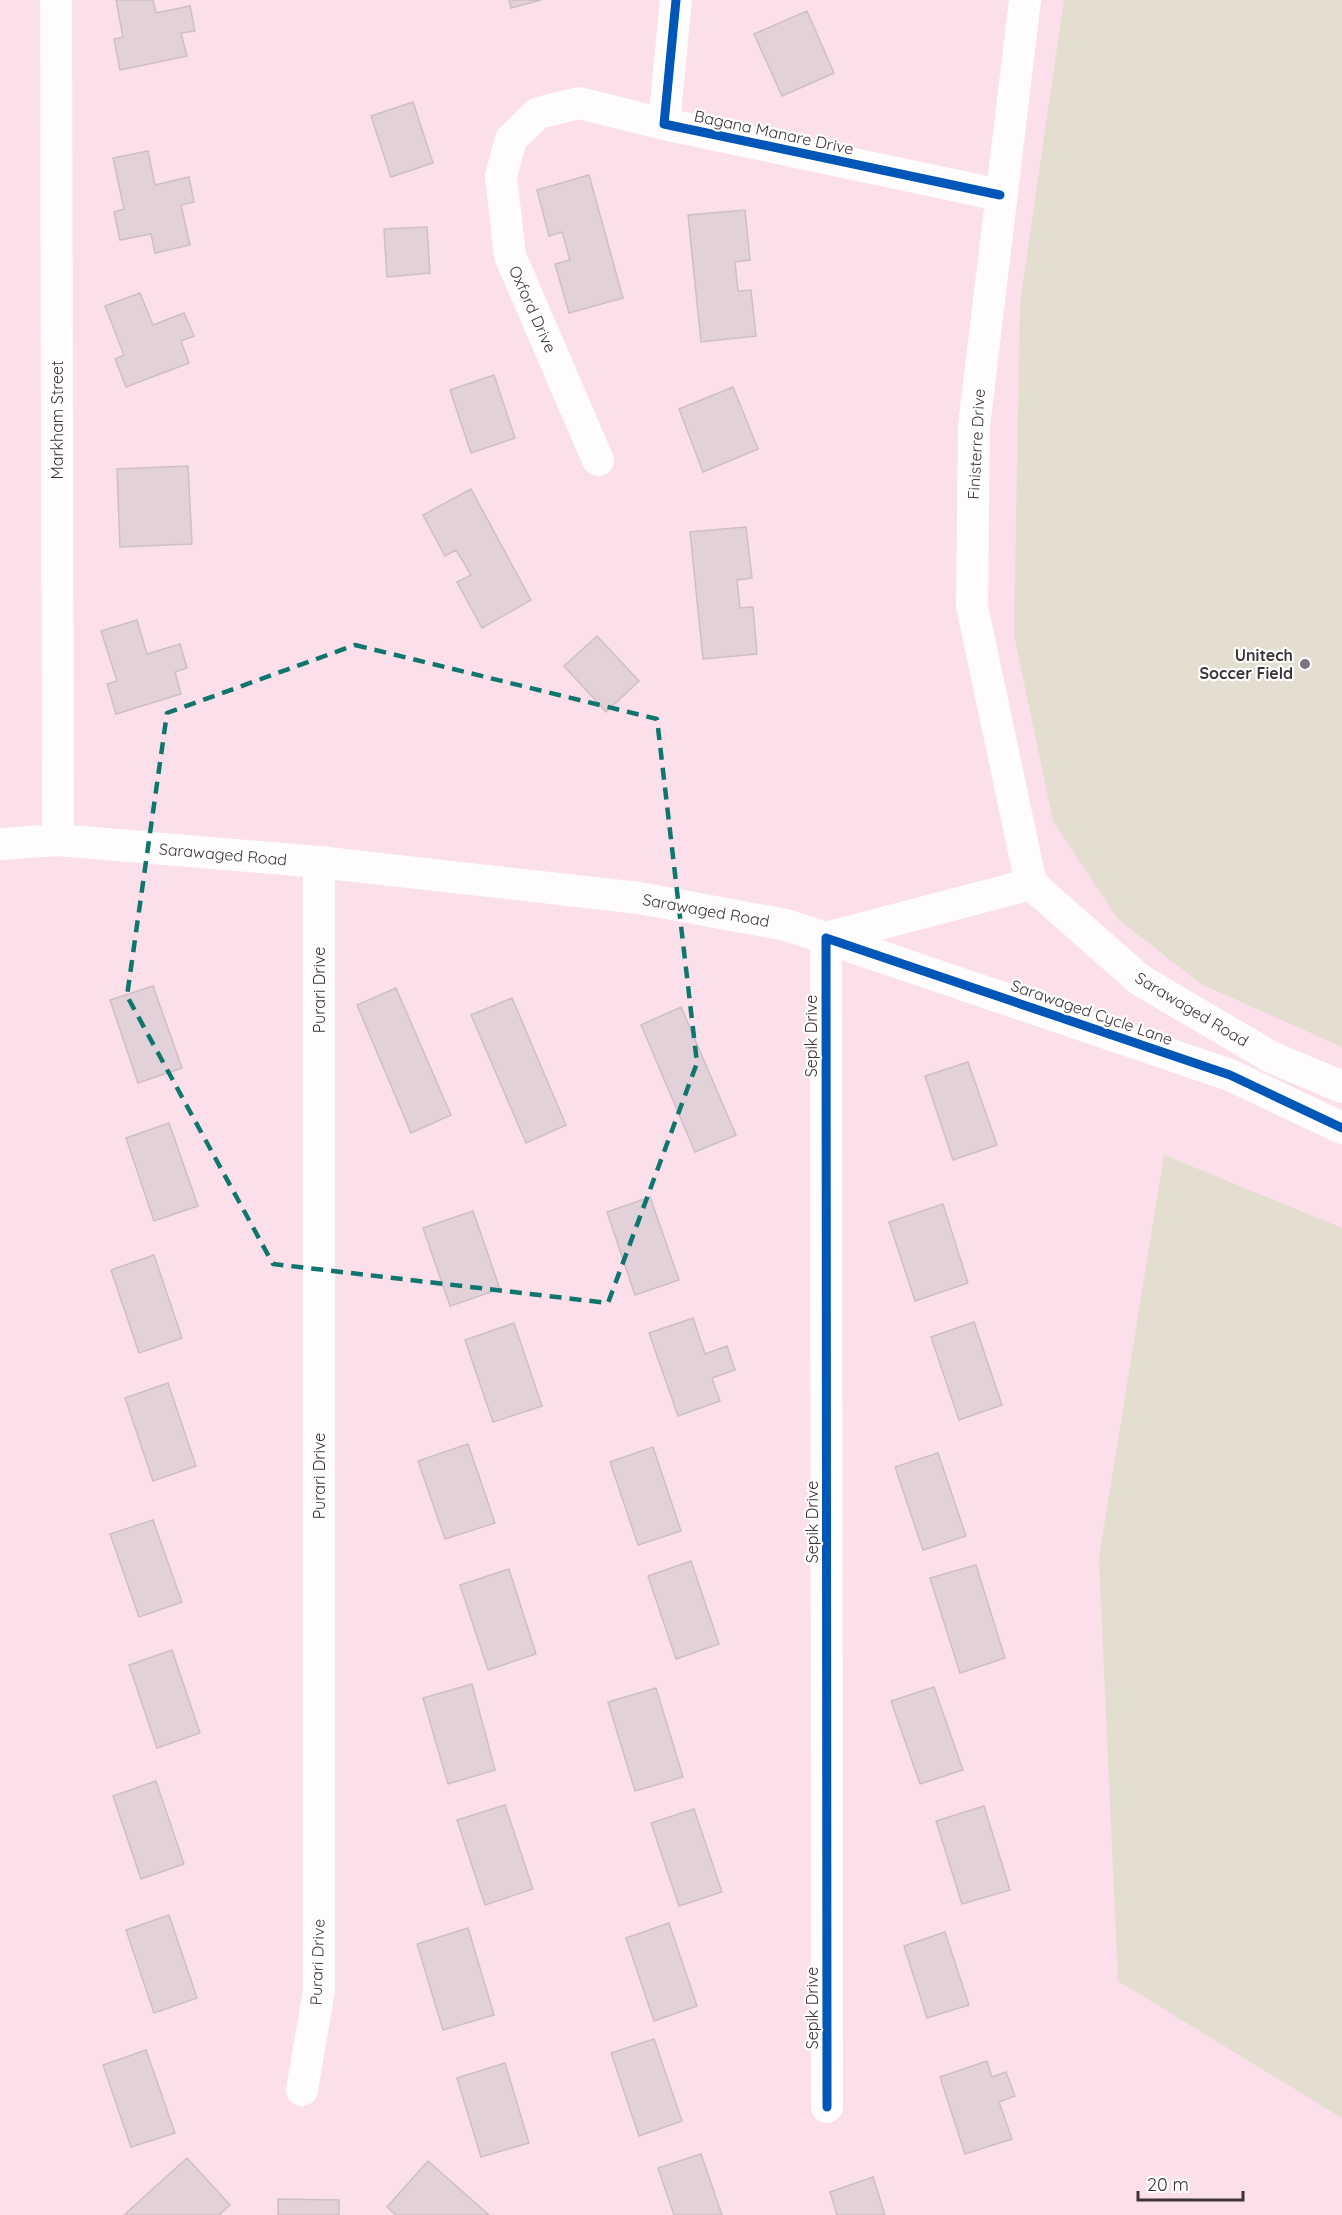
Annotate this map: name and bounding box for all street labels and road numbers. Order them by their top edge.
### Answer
street label: Bagana Manare Drive [692,105,856,159]
street label: Oxford Drive [505,262,561,356]
street label: Markham Street [47,360,67,480]
street label: Finisterre Drive [963,388,989,500]
street label: Sarawaged Road [158,838,288,870]
street label: Sarawaged Road [641,889,771,931]
street label: Purari Drive [309,947,329,1033]
street label: Sarawaged Road [1132,967,1252,1051]
street label: Sarawaged Cycle Lane [1008,975,1176,1049]
street label: Sepik Drive [801,995,821,1077]
street label: Purari Drive [309,1433,329,1519]
street label: Sepik Drive [802,1481,822,1563]
street label: Purari Drive [305,1918,329,2006]
street label: Sepik Drive [802,1967,822,2049]

